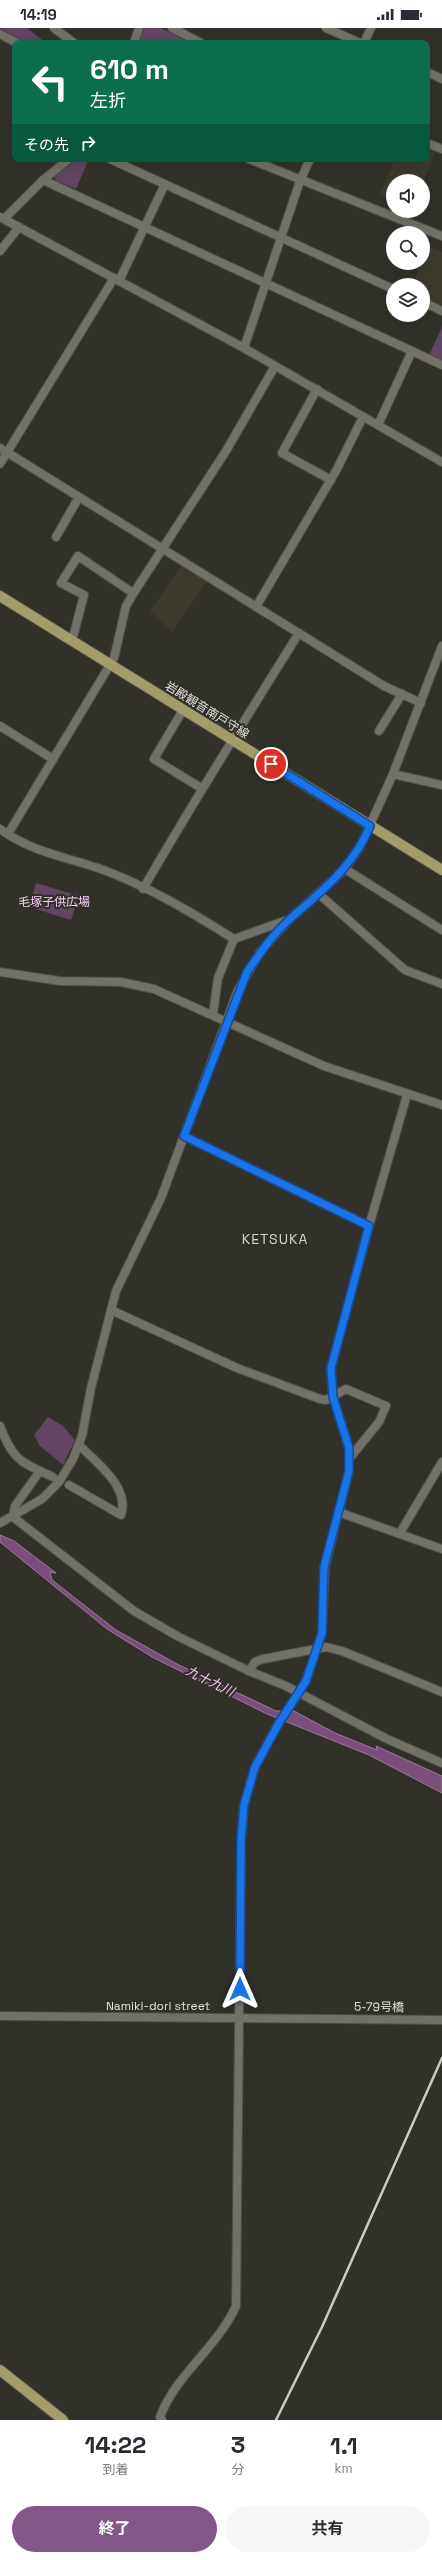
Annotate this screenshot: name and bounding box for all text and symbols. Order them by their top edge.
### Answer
text: 14:19 [20,5,57,24]
text: 610 m [90,51,169,87]
icon: left [24,56,76,108]
text: 左折 [90,89,126,112]
icon: right [77,132,99,154]
text: その先 [24,135,69,154]
map controls [386,174,430,322]
button: sound [386,174,430,218]
button: search [386,226,430,270]
button: layers [386,278,430,322]
street label: 岩殿観音南戸守線 [162,678,252,742]
pin [254,747,288,781]
icon: arrive [260,753,282,775]
park label: 毛塚子供広場 [18,894,90,910]
district label: KETSUKA [242,1230,308,1248]
water label: 九十九川 [183,1662,239,1701]
position arrow [219,1968,261,2010]
street label: Namiki-dori street [106,1998,210,2014]
street label: 5-79号橋 [354,1999,404,2015]
text: 14:22 [85,2429,146,2460]
text: 3 [231,2429,245,2460]
text: 1.1 [330,2430,357,2461]
text: km [335,2460,353,2477]
text: 到着 [102,2461,128,2478]
text: 分 [232,2461,245,2478]
button: 終了 [12,2506,217,2552]
button: 共有 [225,2506,430,2552]

